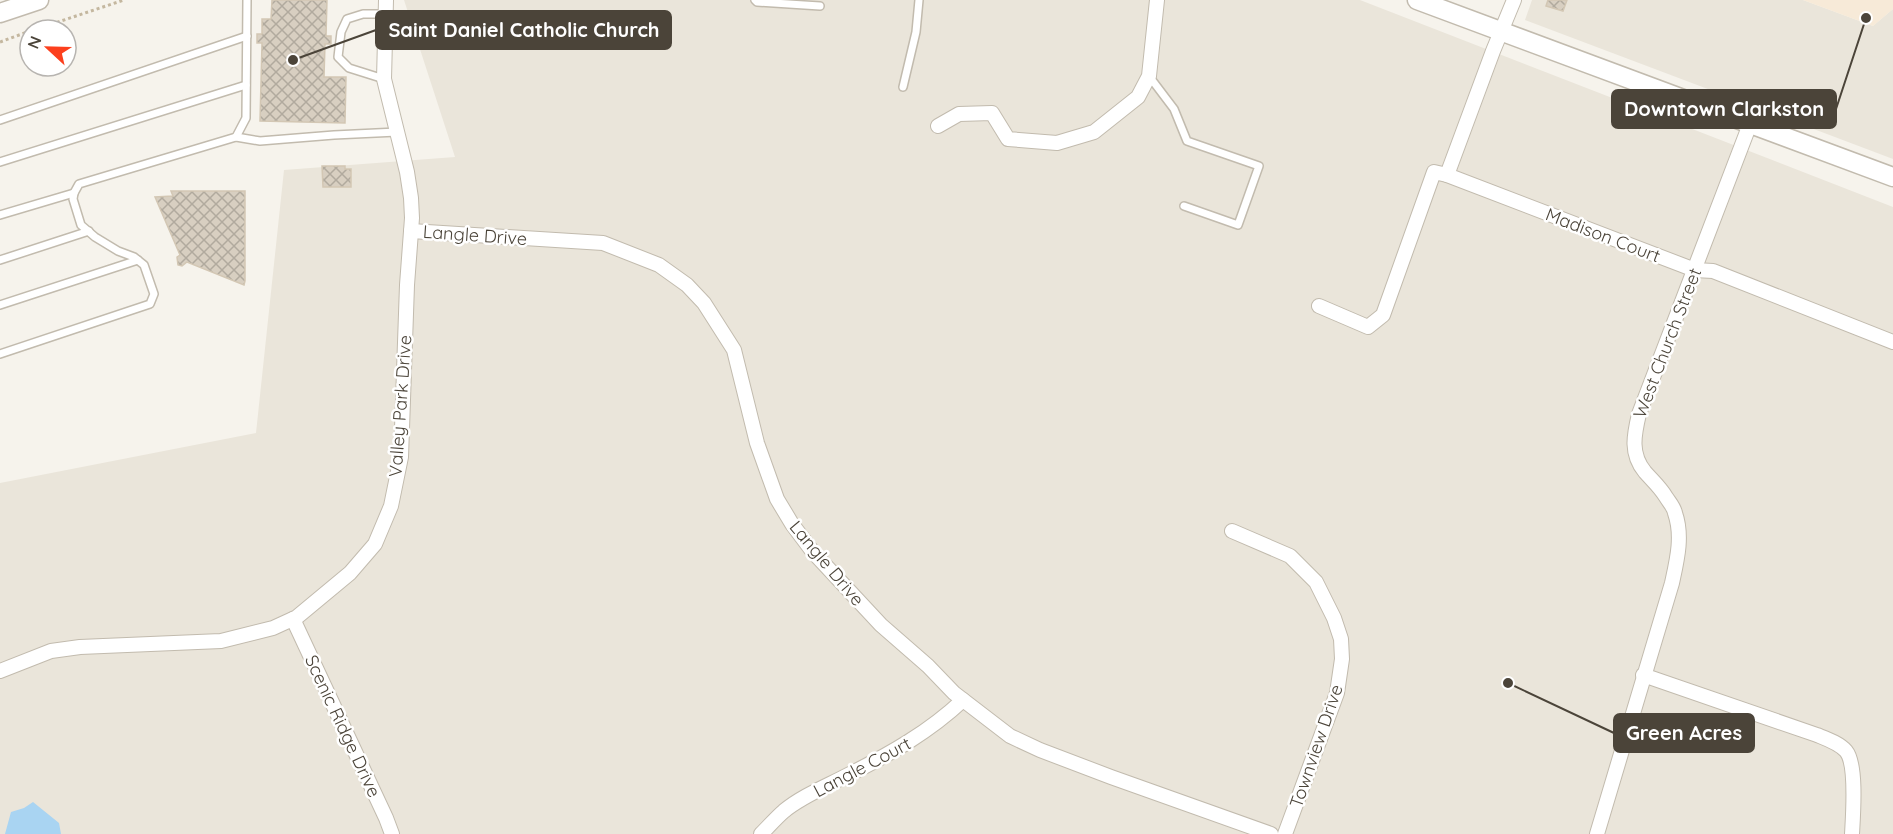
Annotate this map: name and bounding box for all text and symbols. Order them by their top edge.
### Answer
callout: Saint Daniel Catholic Church [376,11,671,49]
text: Saint Daniel Catholic Church [388,17,660,42]
north arrow [18,18,78,78]
text: N [23,33,46,52]
callout: Downtown Clarkston [1612,90,1836,128]
text: Downtown Clarkston [1624,96,1824,121]
street label: Madison Court [1542,203,1664,267]
street label: Langle Drive [422,220,528,250]
street label: West Church Street [1628,265,1706,421]
street label: Valley Park Drive [384,334,416,478]
street label: Langle Drive [785,516,869,610]
street label: Scenic Ridge Drive [300,651,386,801]
street label: Townview Drive [1284,681,1348,811]
callout: Green Acres [1614,714,1754,752]
text: Green Acres [1626,720,1742,745]
street label: Langle Court [809,732,915,802]

